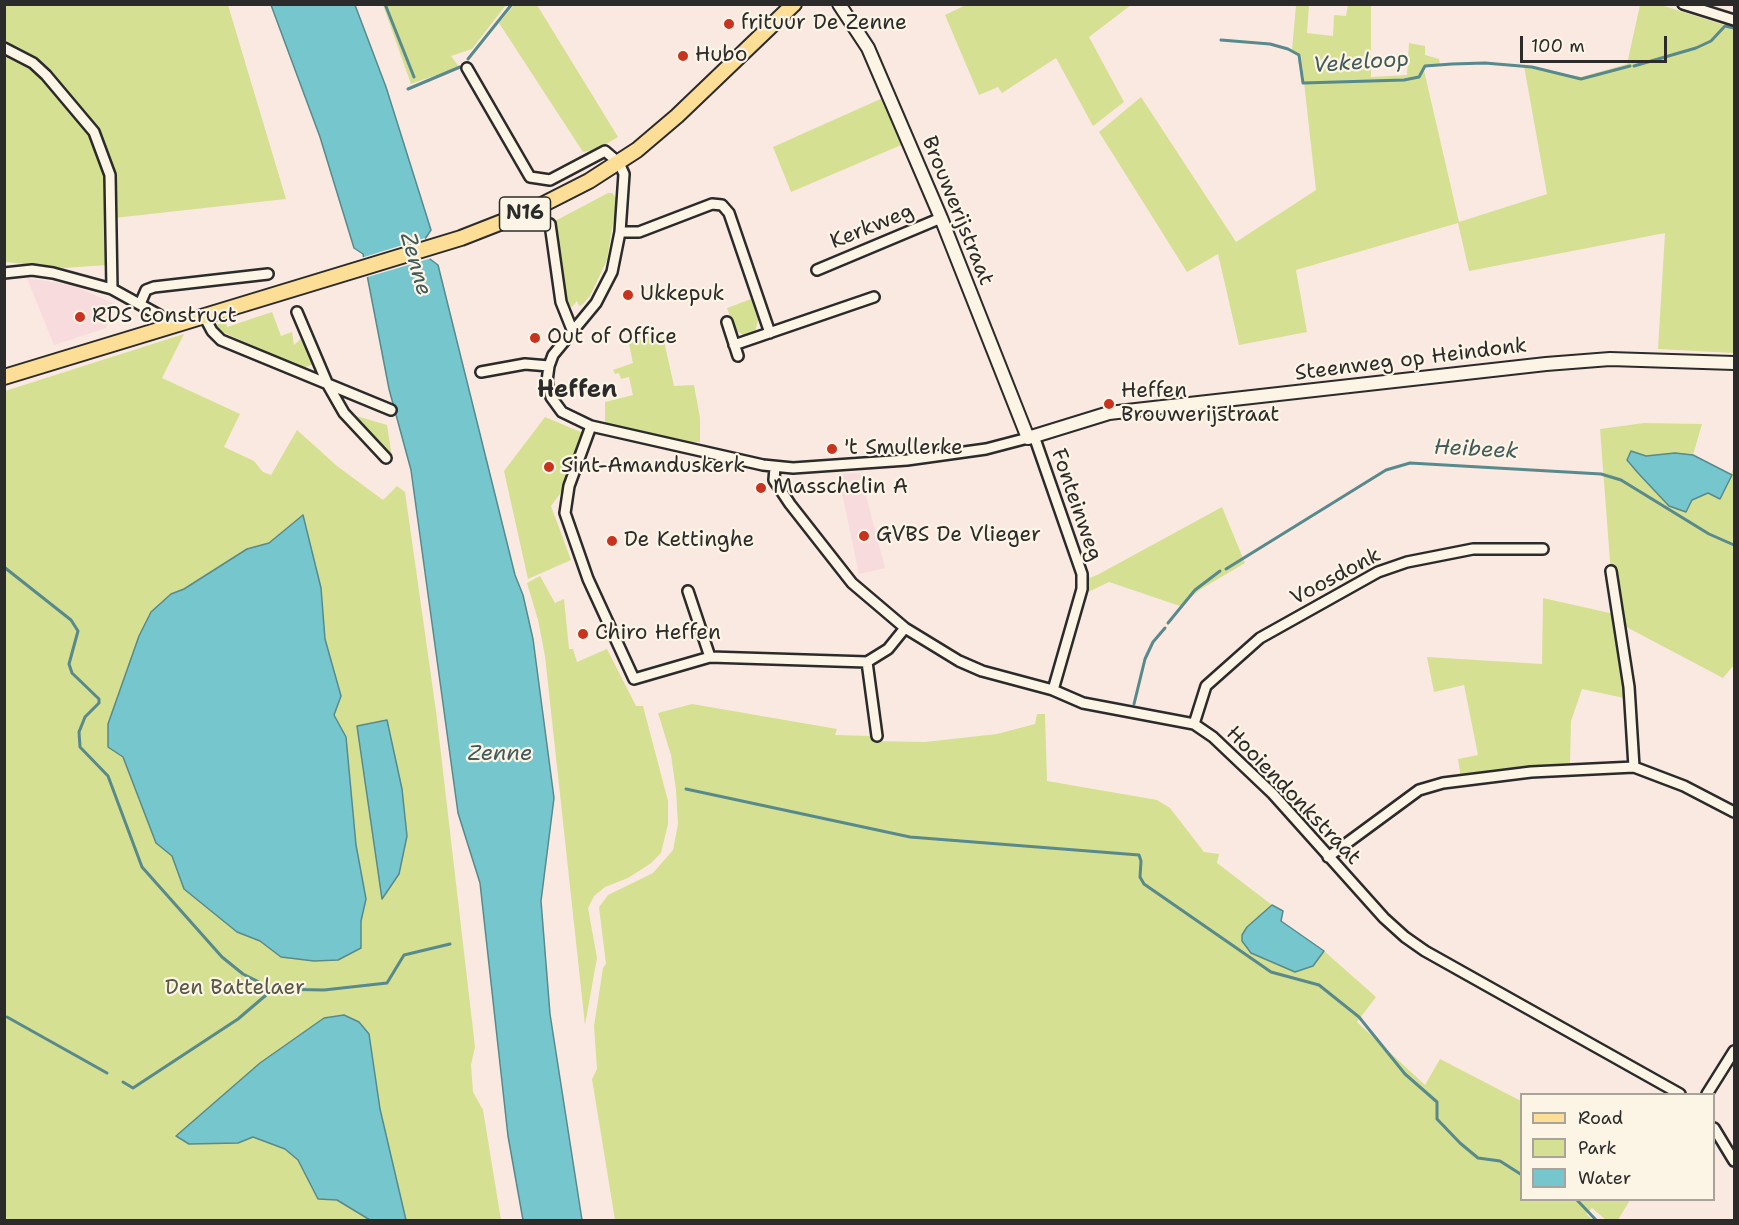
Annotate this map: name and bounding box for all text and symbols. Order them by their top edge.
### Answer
place label: frituur De Zenne [741,11,907,37]
marker: frituur De Zenne [722,17,736,31]
scale bar [1523,24,1670,62]
text: 100 m [1531,34,1585,58]
place label: Hubo [695,43,747,69]
water label: Vekeloop [1312,46,1410,80]
marker: Hubo [676,49,690,63]
street label: Brouwerijstraat [916,133,998,289]
road number: N16 [500,197,550,231]
street label: Kerkweg [827,199,917,255]
water label: Zenne [393,229,437,299]
place label: Ukkepuk [640,282,725,308]
marker: Ukkepuk [621,288,635,302]
place label: RDS Construct [92,304,237,330]
marker: RDS Construct [73,310,87,324]
place label: Out of Office [547,325,677,351]
marker: Out of Office [528,331,542,345]
street label: Steenweg op Heindonk [1294,333,1528,387]
district label: Heffen [537,377,617,405]
place label: Heffen Brouwerijstraat [1121,379,1280,429]
marker: Heffen Brouwerijstraat [1102,397,1116,411]
water label: Heibeek [1433,435,1519,465]
place label: 't Smullerke [844,436,963,462]
marker: 't Smullerke [825,442,839,456]
street label: Fonteinweg [1045,446,1107,564]
place label: Sint-Amanduskerk [561,454,745,480]
marker: Sint-Amanduskerk [542,460,556,474]
place label: Masschelin A [773,475,908,501]
marker: Masschelin A [754,481,768,495]
place label: GVBS De Vlieger [876,523,1041,549]
place label: De Kettinghe [624,528,754,554]
marker: GVBS De Vlieger [857,529,871,543]
marker: De Kettinghe [605,534,619,548]
street label: Voosdonk [1287,543,1385,611]
place label: Chiro Heffen [595,621,721,647]
marker: Chiro Heffen [576,627,590,641]
street label: Hooiendonkstraat [1220,721,1366,871]
water label: Zenne [468,741,532,767]
park label: Den Battelaer [165,976,305,1002]
legend [1520,1093,1715,1201]
text: Road [1578,1106,1623,1130]
text: Park [1578,1136,1617,1160]
text: Water [1578,1166,1631,1190]

